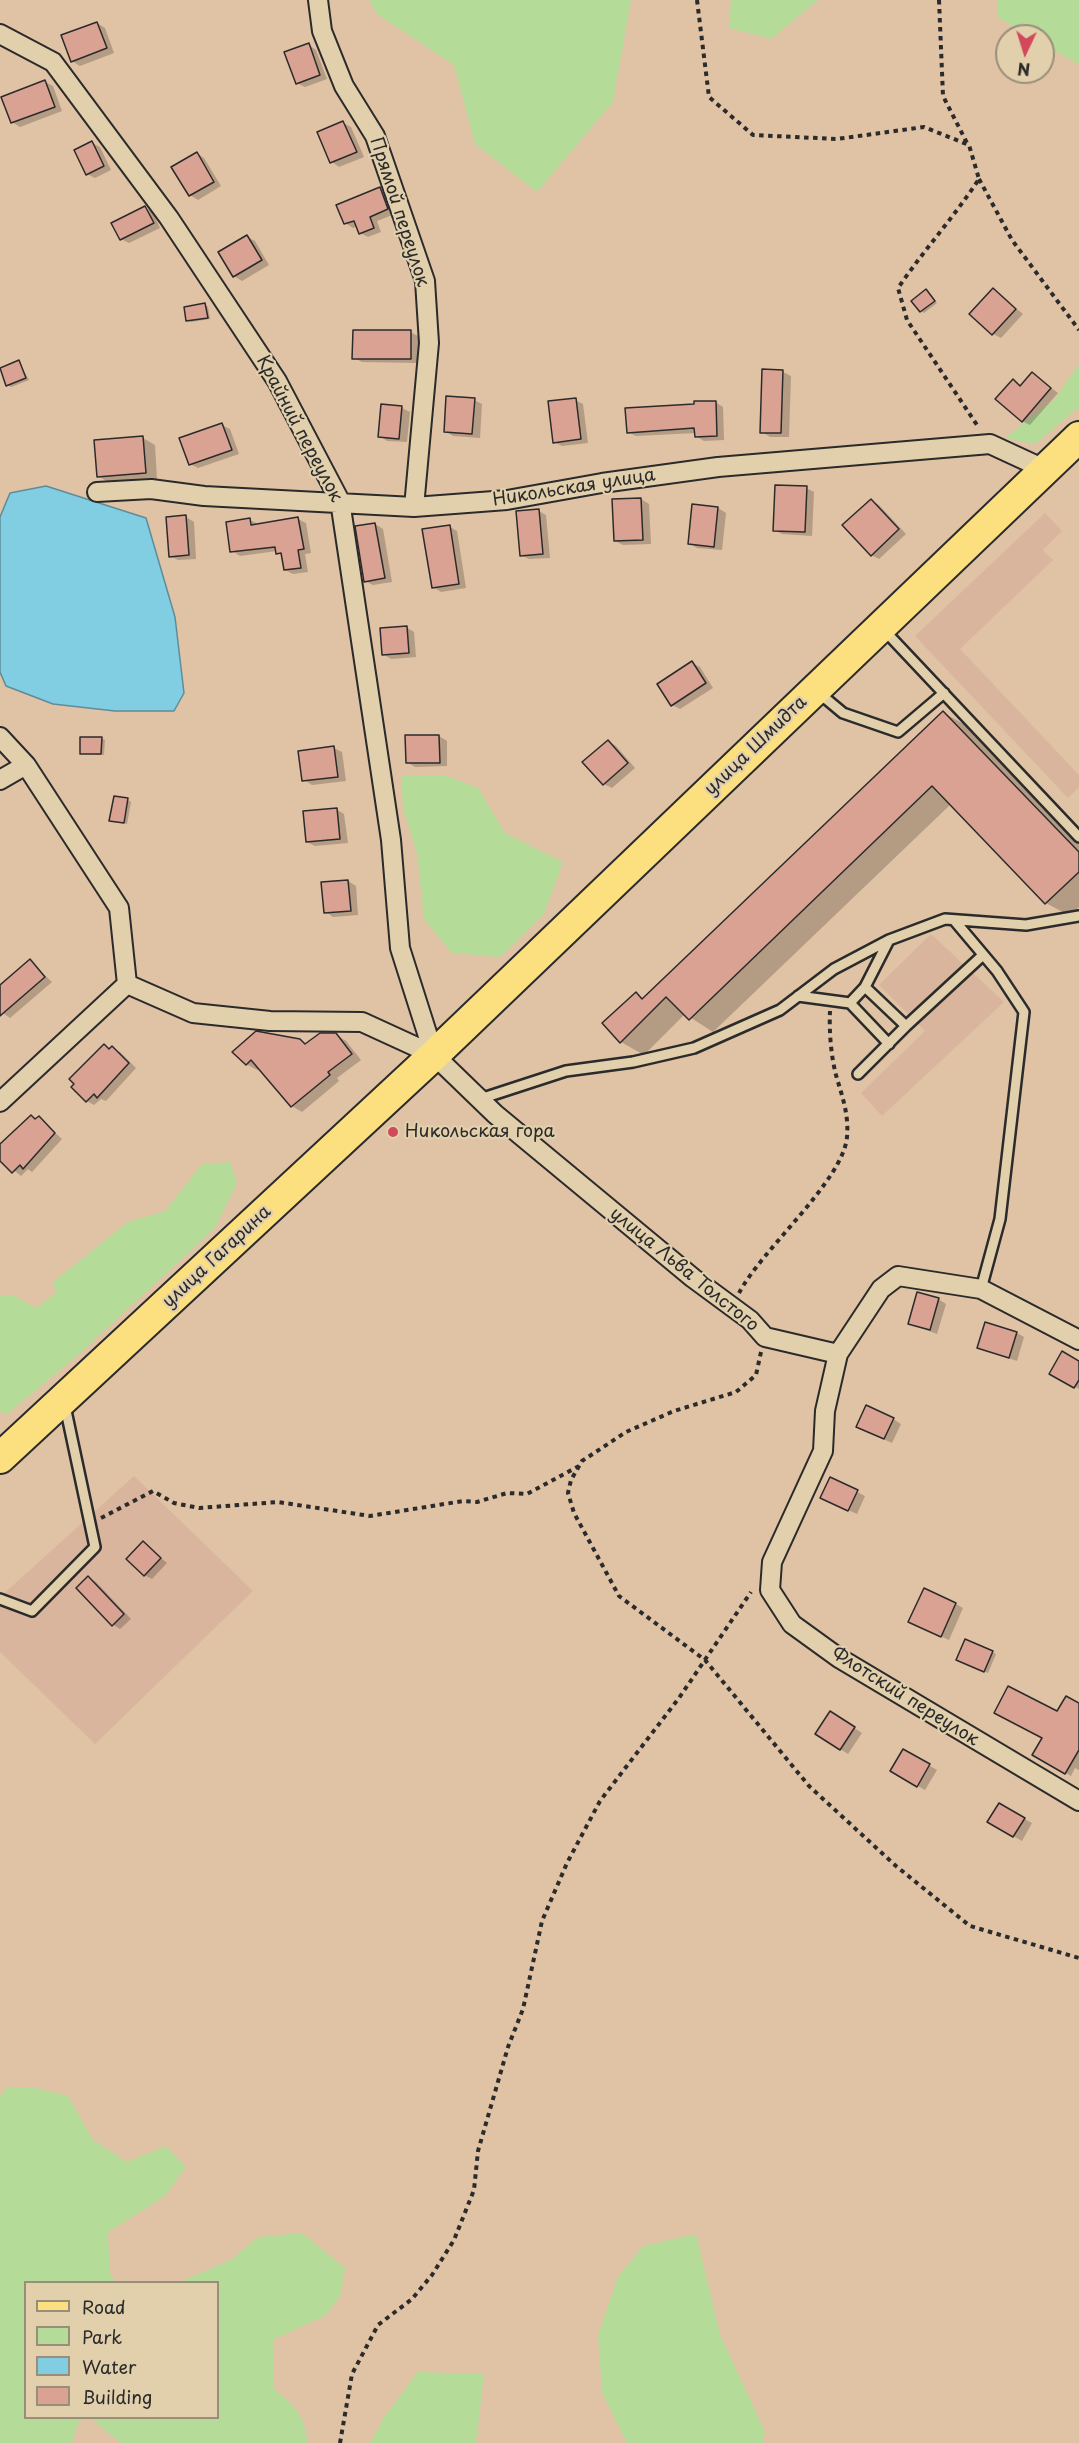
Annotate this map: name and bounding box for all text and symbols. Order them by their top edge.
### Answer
north arrow [995,24,1055,84]
text: N [1017,58,1031,82]
street label: Прямой переулок [365,135,433,289]
street label: Крайний переулок [251,352,347,506]
street label: Никольская улица [491,464,657,512]
street label: улица Шмидта [700,692,812,800]
place label: Никольская гора [405,1121,555,1143]
marker: Никольская гора [386,1125,400,1139]
street label: улица Гагарина [158,1201,276,1313]
street label: улица Льва Толстого [605,1203,763,1337]
street label: Флотский переулок [827,1643,983,1751]
legend [24,2281,219,2419]
text: Road [82,2293,126,2320]
text: Park [82,2323,122,2350]
text: Water [82,2353,136,2380]
text: Building [82,2383,152,2410]

